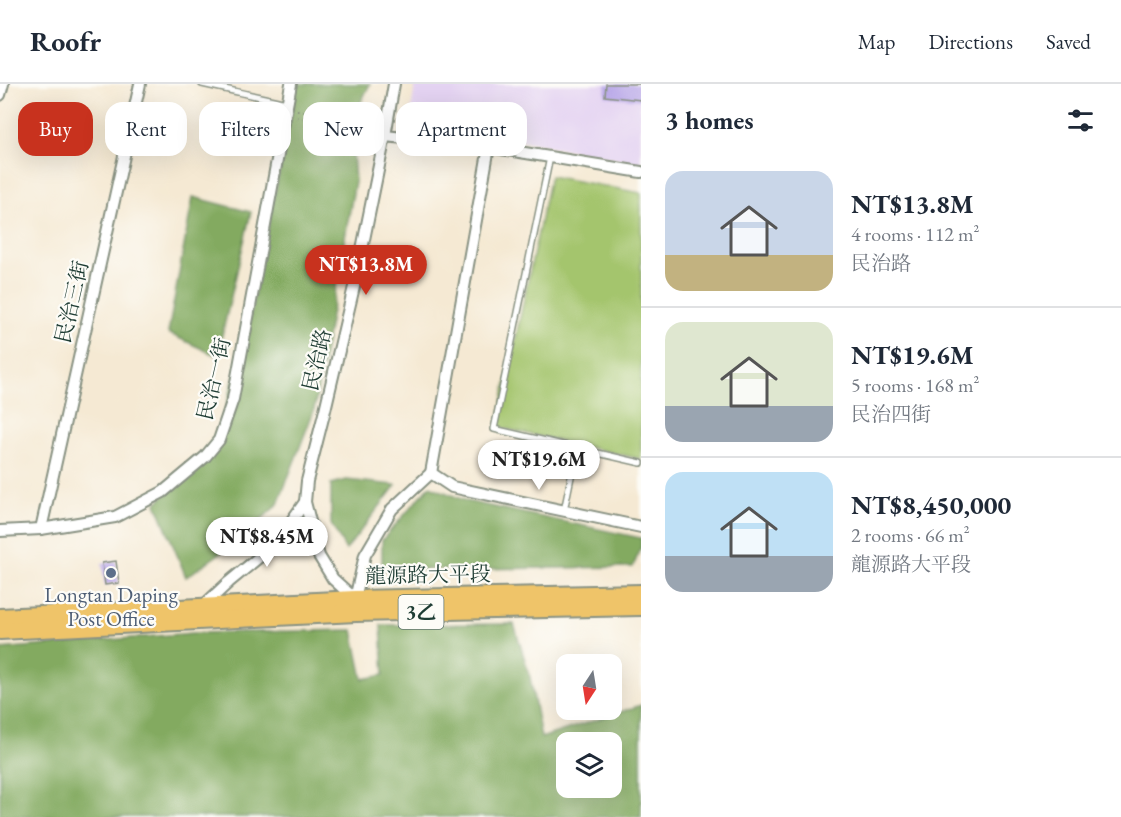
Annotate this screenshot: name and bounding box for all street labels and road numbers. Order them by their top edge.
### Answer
street label: 民治三街 [49,258,94,346]
street label: 民治路 [296,326,337,394]
street label: 民治一街 [191,335,236,423]
street label: 龍源路大平段 [365,560,491,589]
road number: 3乙 [398,595,444,629]

